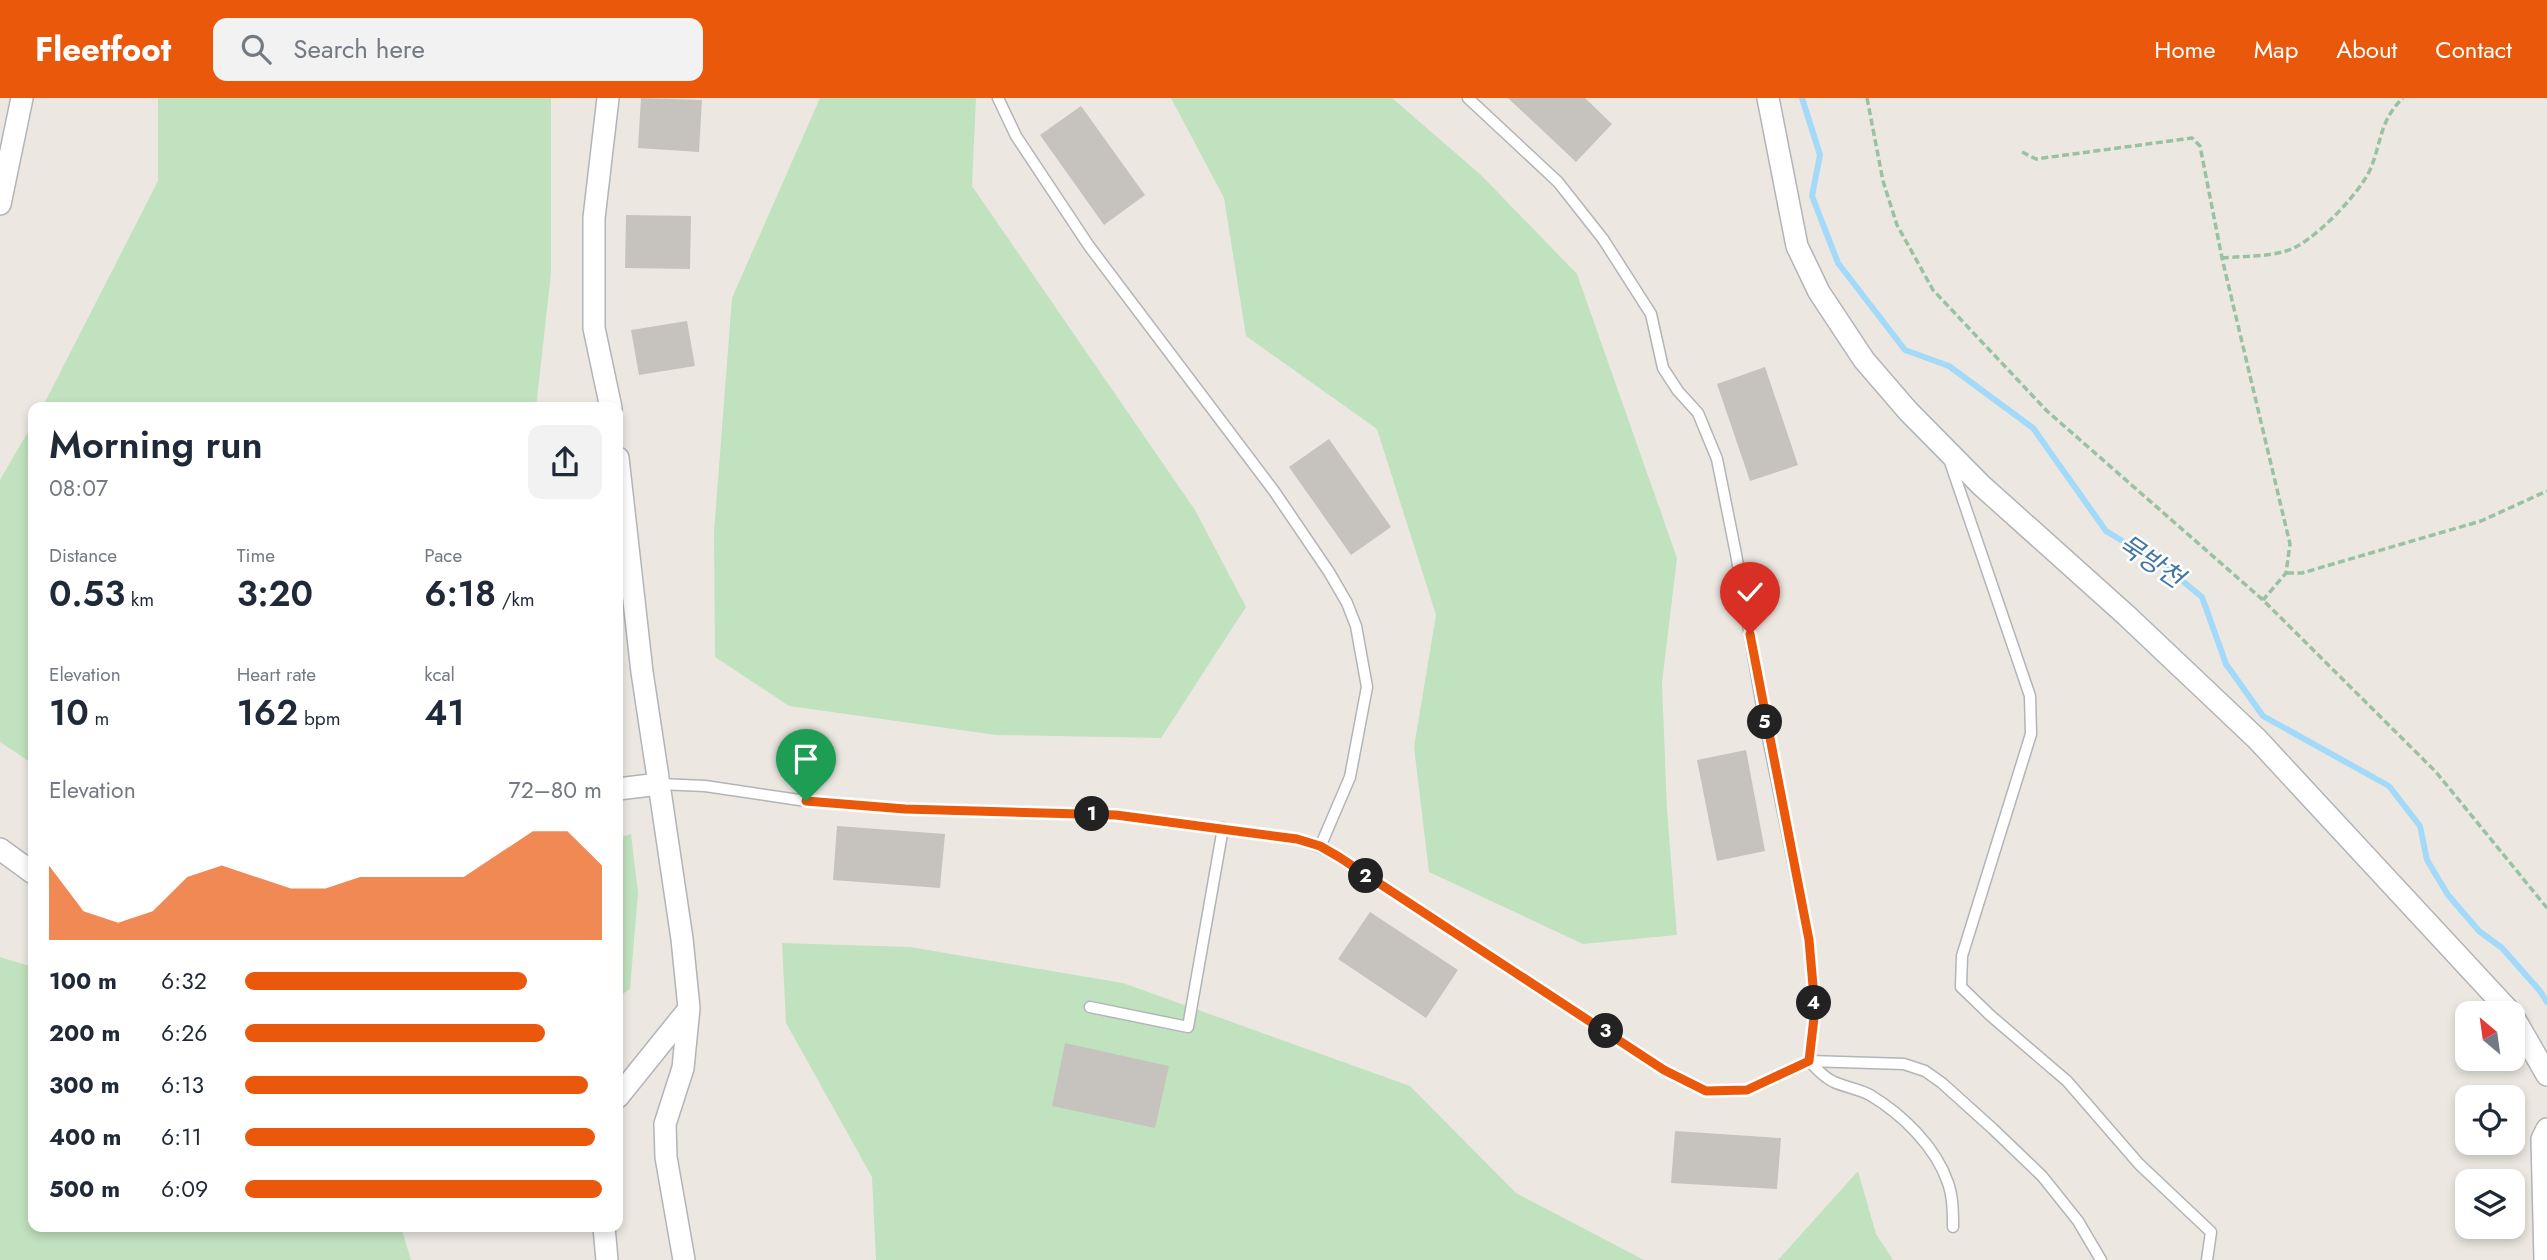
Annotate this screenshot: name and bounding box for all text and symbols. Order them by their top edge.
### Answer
search box [213,18,703,81]
text: Fleetfoot [35,26,171,73]
icon: search [237,30,275,68]
text: Search here [293,30,425,68]
text: Home [2154,32,2216,67]
text: Map [2254,32,2298,67]
text: About [2336,32,2397,67]
text: Contact [2435,32,2512,67]
text: Morning run [49,417,263,472]
button: share [528,425,602,499]
text: 08:07 [49,471,108,505]
water label: 묵방천 [2111,525,2194,599]
text: Distance [49,542,117,569]
text: Time [237,542,275,569]
text: Pace [424,542,462,569]
pin [1720,562,1780,634]
text: 0.53 [49,569,125,619]
text: 3:20 [237,569,313,619]
text: 6:18 [424,569,496,619]
icon: check [1731,573,1769,611]
text: km [125,586,154,613]
text: /km [496,586,535,613]
text: Elevation [49,661,121,688]
text: Heart rate [237,661,316,688]
text: kcal [424,661,455,688]
text: 10 [49,688,89,738]
text: 162 [237,688,298,738]
text: 41 [424,688,465,738]
pin: 5 [1748,704,1782,740]
text: m [89,705,109,732]
text: bpm [298,705,340,732]
text: 5 [1758,708,1771,735]
pin [776,729,836,801]
icon: arrive [787,740,825,778]
text: Elevation [49,773,136,807]
text: 72–80 m [509,773,602,807]
pin: 1 [1074,796,1110,832]
text: 1 [1087,800,1096,827]
pin: 2 [1348,858,1384,894]
text: 2 [1359,862,1372,889]
text: 100 m [49,964,117,998]
text: 6:32 [161,964,207,998]
pin: 4 [1797,986,1832,1020]
text: 4 [1807,989,1820,1016]
north arrow [2455,1001,2525,1071]
map controls [2455,1001,2525,1239]
pin: 3 [1588,1014,1624,1048]
text: 200 m [49,1016,120,1050]
text: 6:26 [161,1016,207,1050]
text: 3 [1600,1017,1611,1044]
text: 300 m [49,1068,120,1102]
text: 6:13 [161,1068,204,1102]
button: locate [2455,1085,2525,1155]
text: 400 m [49,1120,121,1154]
text: 6:11 [161,1120,202,1154]
button: layers [2455,1169,2525,1239]
text: 500 m [49,1172,120,1206]
text: 6:09 [161,1172,208,1206]

